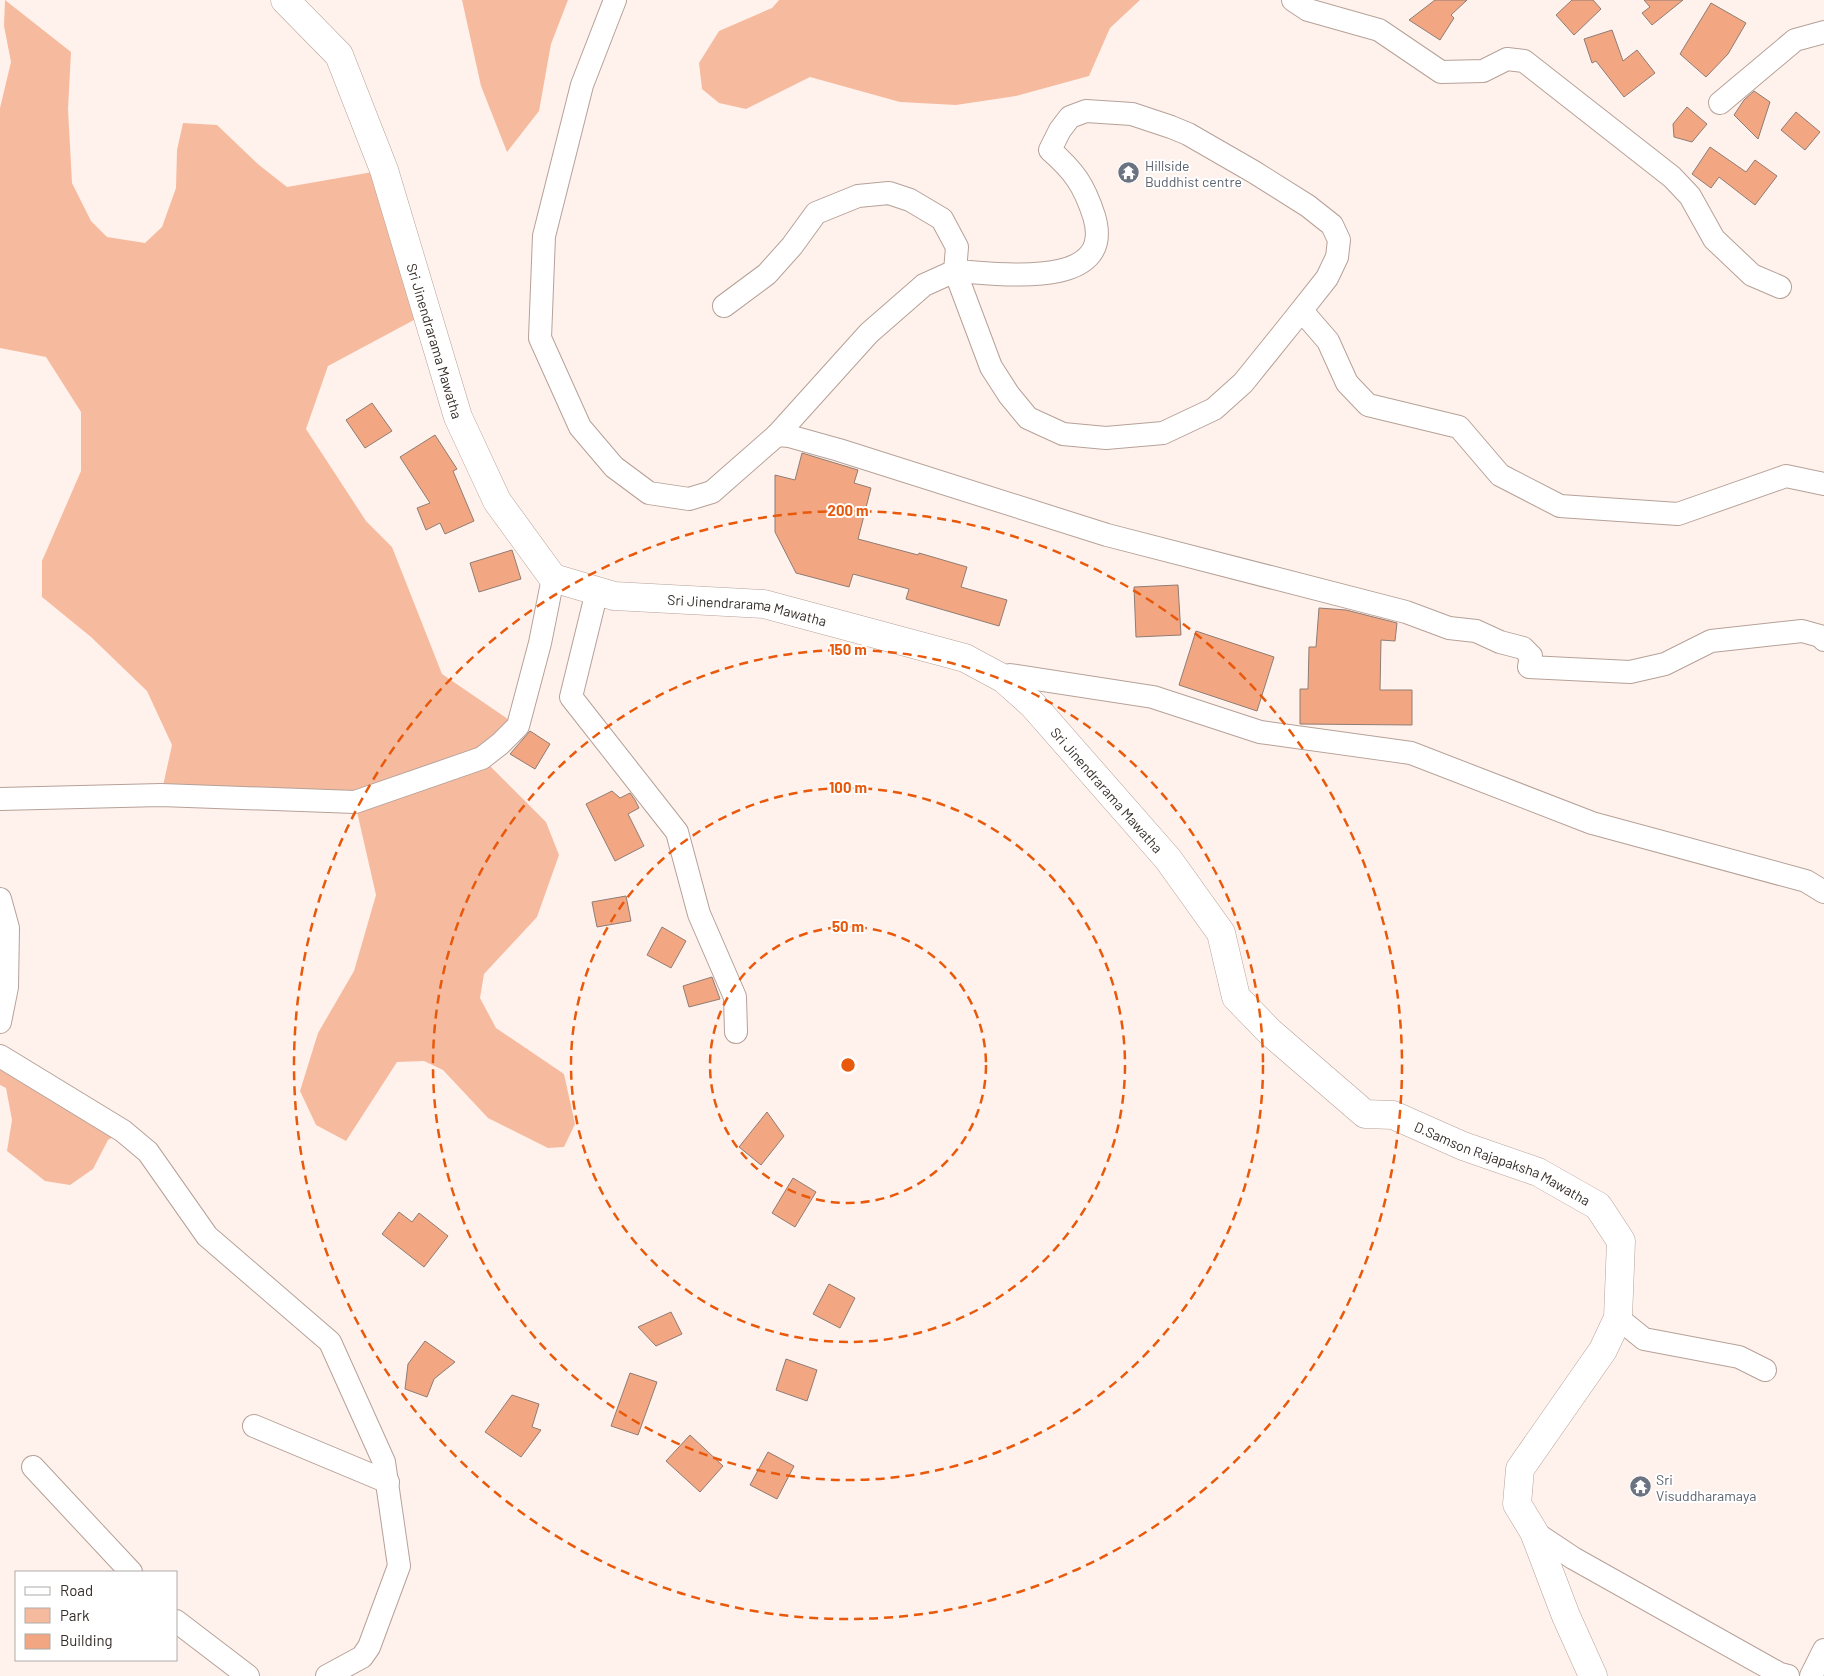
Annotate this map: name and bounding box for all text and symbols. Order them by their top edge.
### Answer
place label: Hillside Buddhist centre [1145,157,1242,190]
temple icon: Hillside Buddhist centre [1117,161,1141,185]
street label: Sri Jinendrarama Mawatha [404,261,467,421]
text: 200 m [827,501,869,519]
street label: Sri Jinendrarama Mawatha [667,590,829,629]
text: 150 m [829,640,867,658]
street label: Sri Jinendrarama Mawatha [1048,723,1167,856]
text: 100 m [829,778,867,796]
text: 50 m [832,917,864,935]
centre of rings [839,1056,857,1074]
street label: D.Samson Rajapaksha Mawatha [1412,1117,1594,1208]
place label: Sri Visuddharamaya [1656,1471,1756,1504]
temple icon: Sri Visuddharamaya [1628,1475,1652,1499]
legend [15,1571,178,1661]
text: Road [60,1581,93,1599]
text: Park [60,1606,90,1624]
text: Building [60,1631,113,1649]

